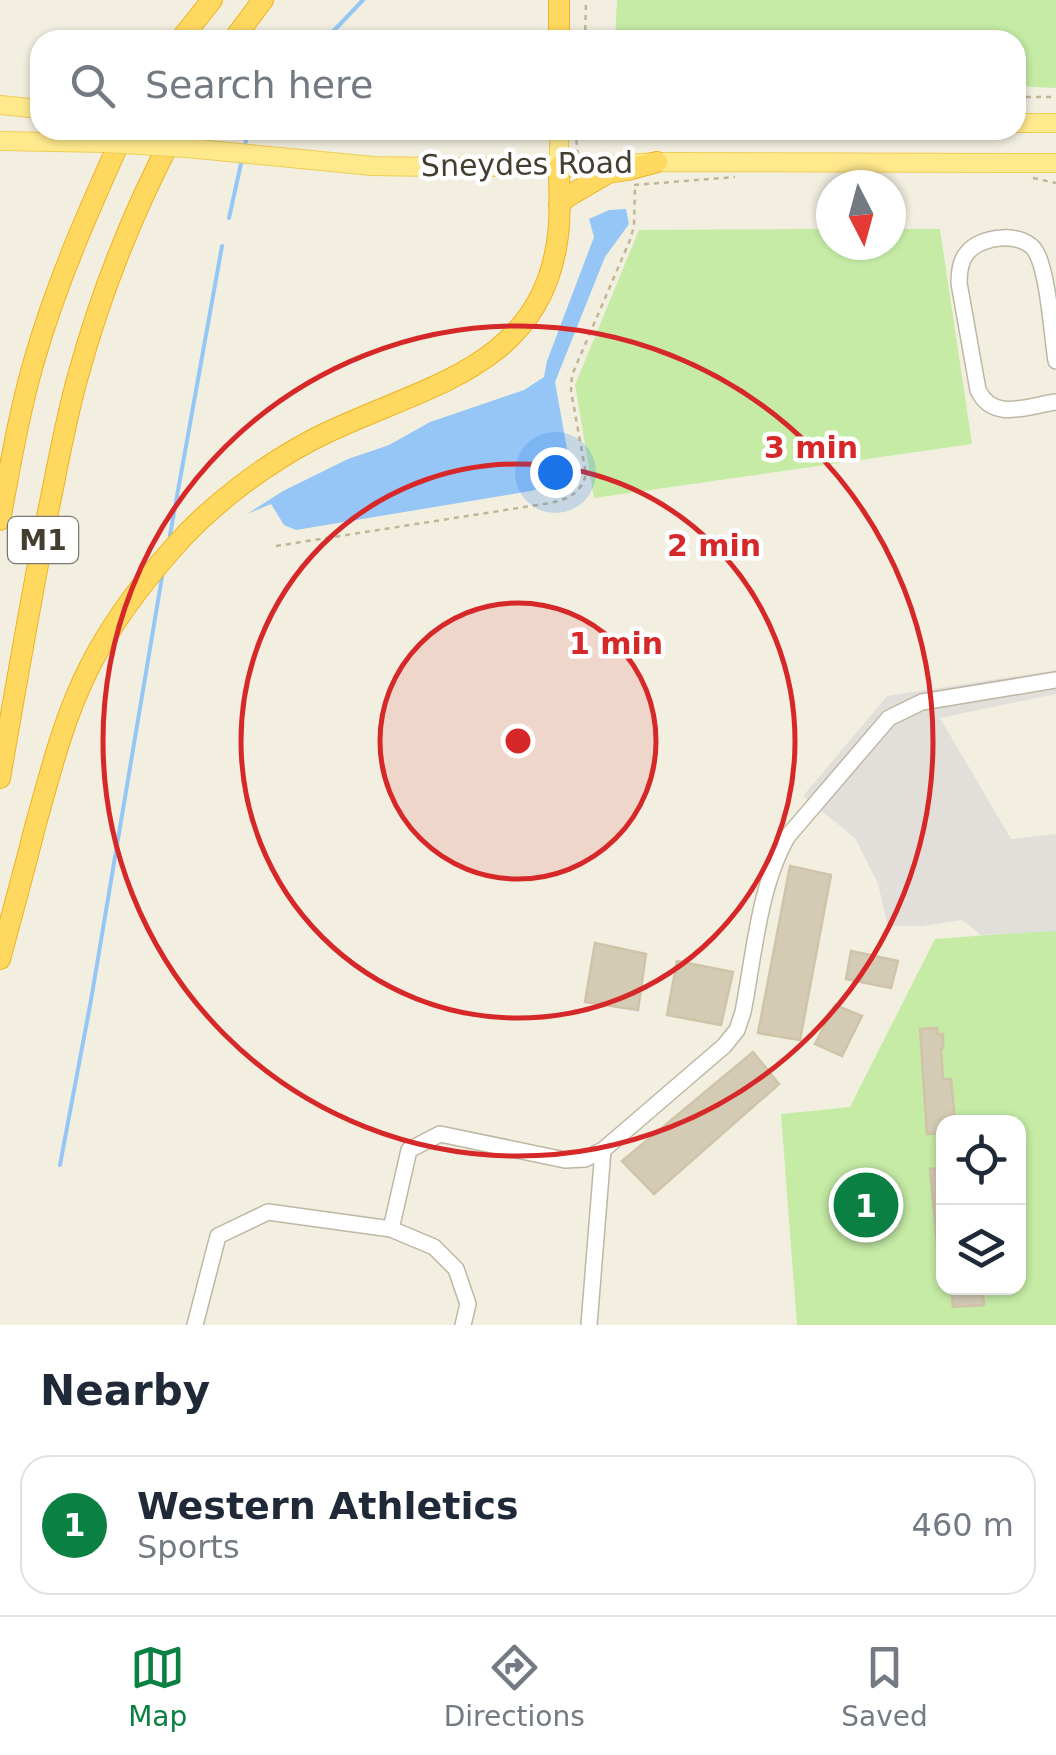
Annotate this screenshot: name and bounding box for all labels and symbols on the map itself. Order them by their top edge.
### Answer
street label: Sneydes Road [421,145,633,183]
north arrow [816,170,906,260]
text: 3 min [764,430,858,465]
your location [530,447,581,498]
road number: M1 [8,517,78,563]
text: 2 min [667,528,761,563]
text: 1 min [569,626,663,661]
centre of rings [500,723,536,759]
pin: 1 [834,1168,898,1242]

